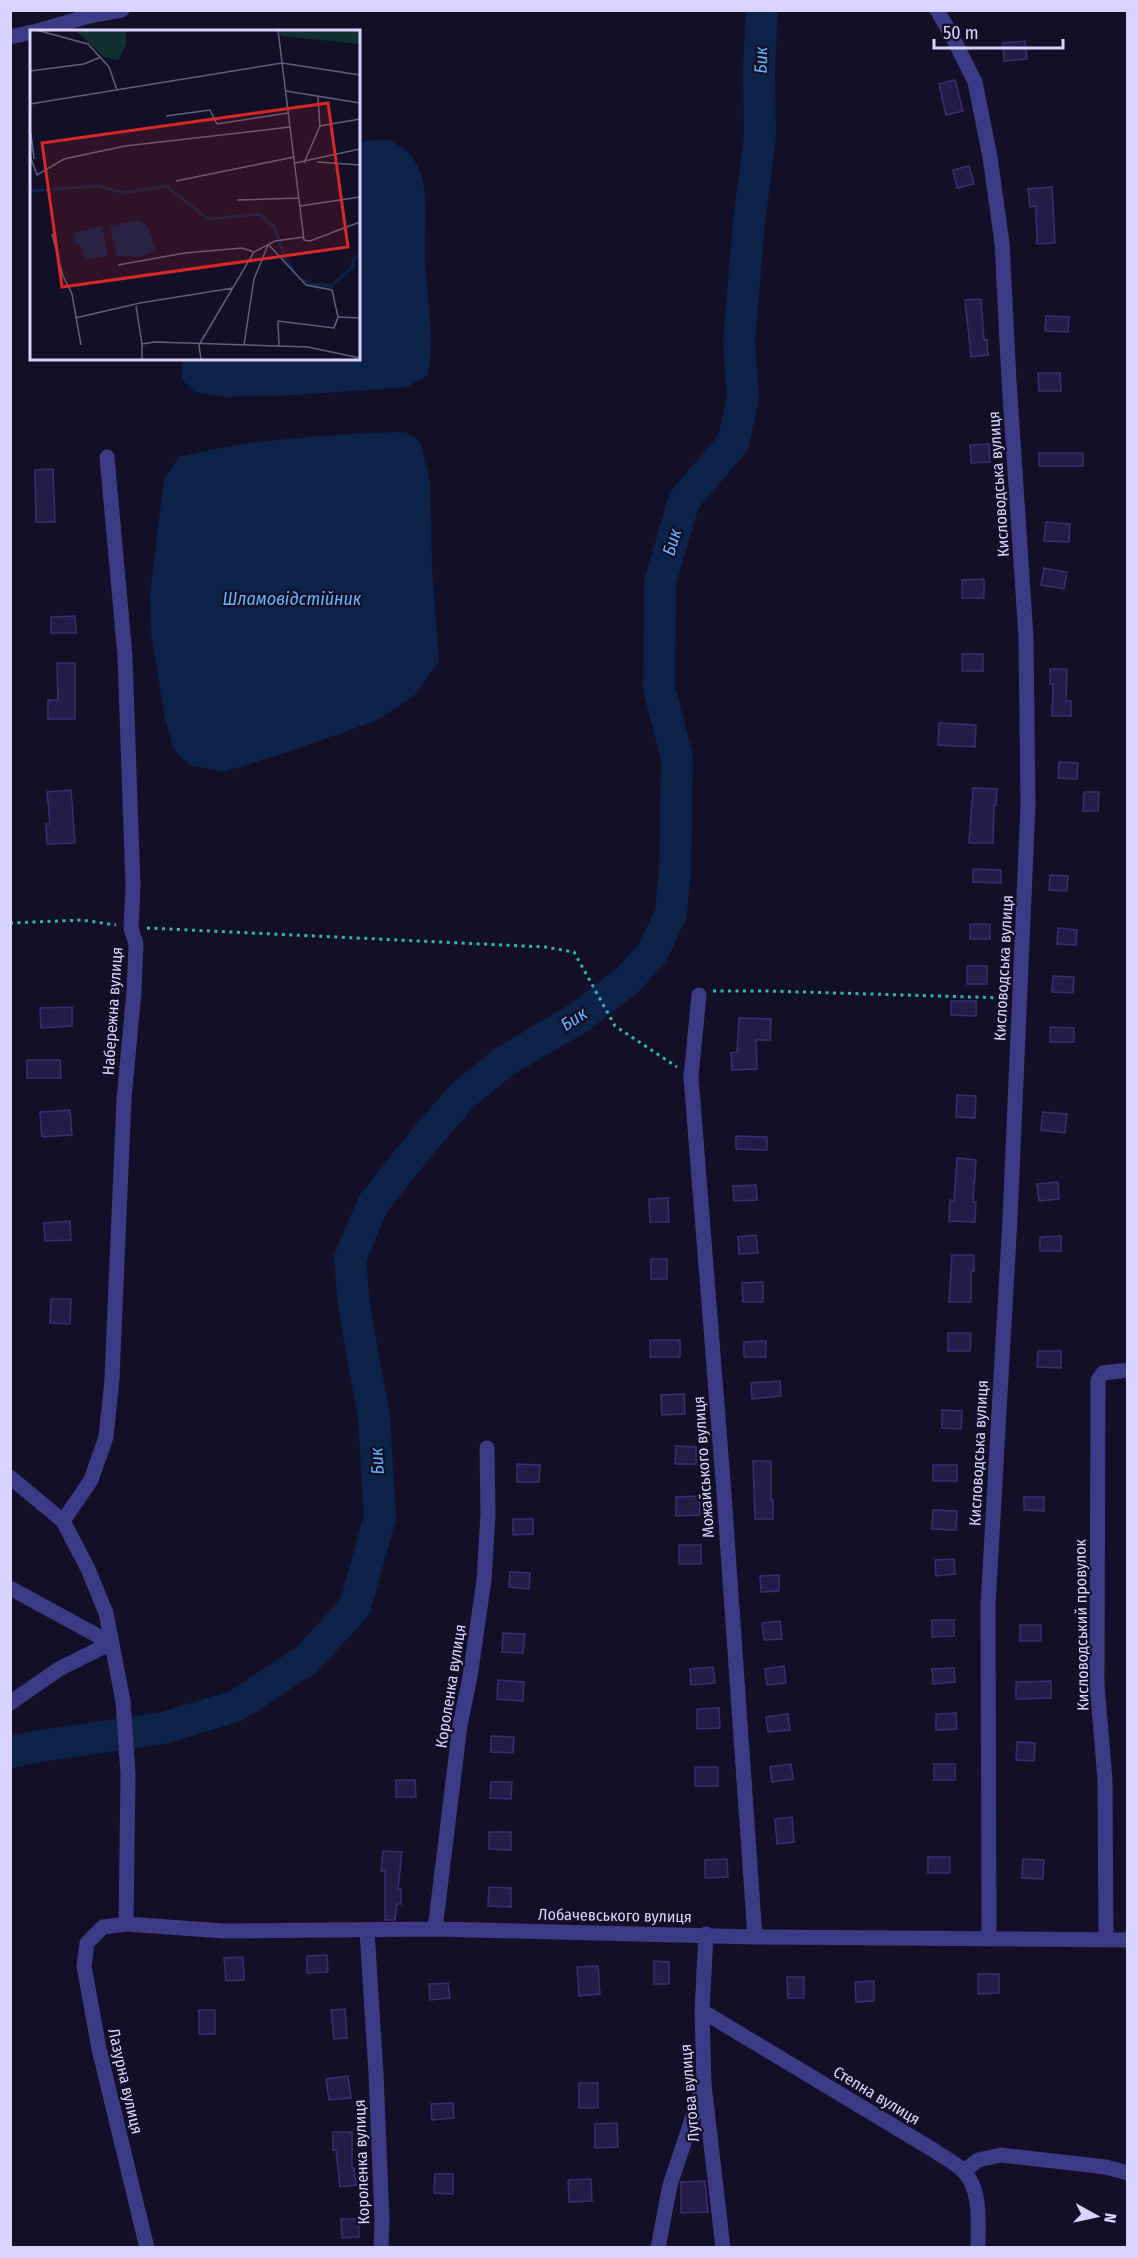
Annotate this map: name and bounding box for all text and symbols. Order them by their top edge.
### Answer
scale bar [934,12,1063,50]
text: 50 m [943,22,979,44]
inset map [30,30,360,360]
water label: Бик [750,46,772,74]
street label: Кисловодська вулиця [984,410,1013,557]
water label: Бик [658,526,686,558]
water label: Шламовідстійник [222,588,362,610]
street label: Кисловодська вулиця [990,895,1017,1041]
street label: Набережна вулиця [99,946,126,1076]
water label: Бик [557,1002,592,1036]
street label: Кисловодська вулиця [965,1380,992,1526]
street label: Можайського вулиця [689,1395,718,1539]
water label: Бик [365,1446,389,1475]
street label: Кисловодський провулок [1070,1538,1092,1711]
street label: Короленка вулиця [431,1623,470,1749]
street label: Лобачевського вулиця [538,1905,692,1926]
street label: Лазурна вулиця [104,2026,147,2136]
street label: Лугова вулиця [676,2043,703,2143]
street label: Степна вулиця [830,2062,924,2129]
street label: Короленка вулиця [350,2099,373,2225]
north arrow [1066,2186,1126,2246]
text: N [1100,2212,1120,2224]

